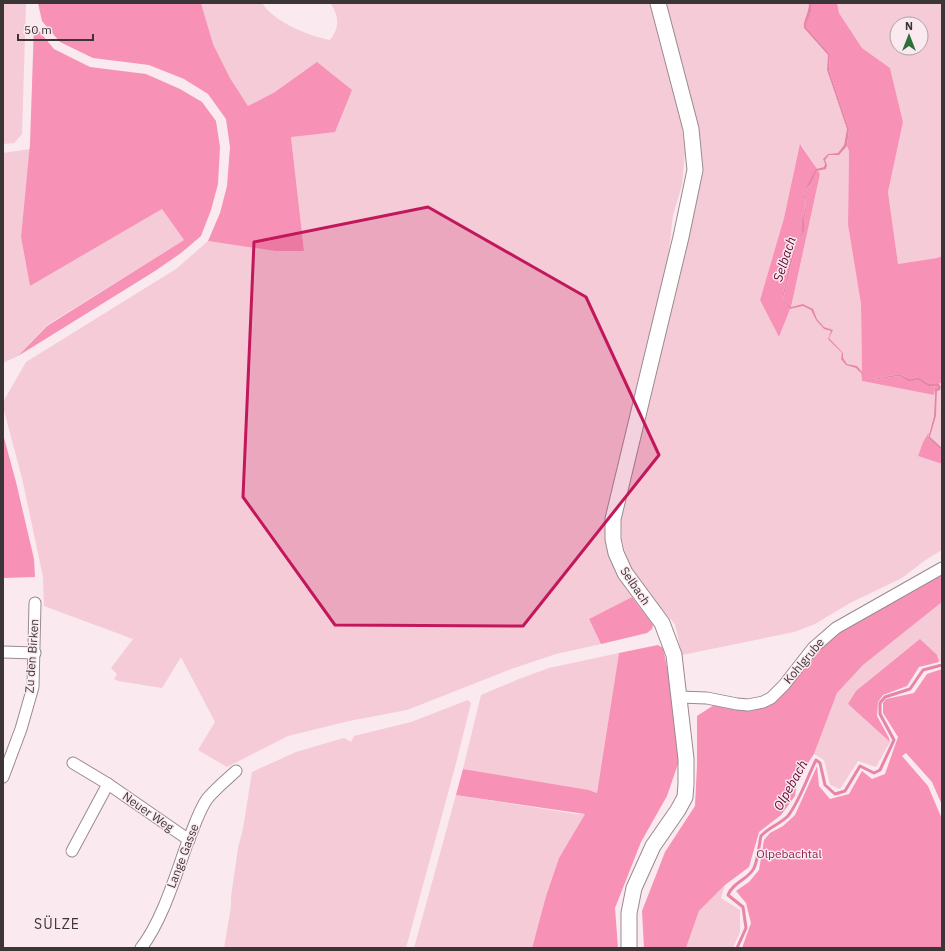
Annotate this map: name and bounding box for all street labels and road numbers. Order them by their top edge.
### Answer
street label: Selbach [617,564,654,608]
street label: Zu den Birken [21,618,42,694]
street label: Kohlgrube [780,634,827,687]
street label: Neuer Weg [120,788,177,835]
street label: Lange Gasse [163,821,202,890]

